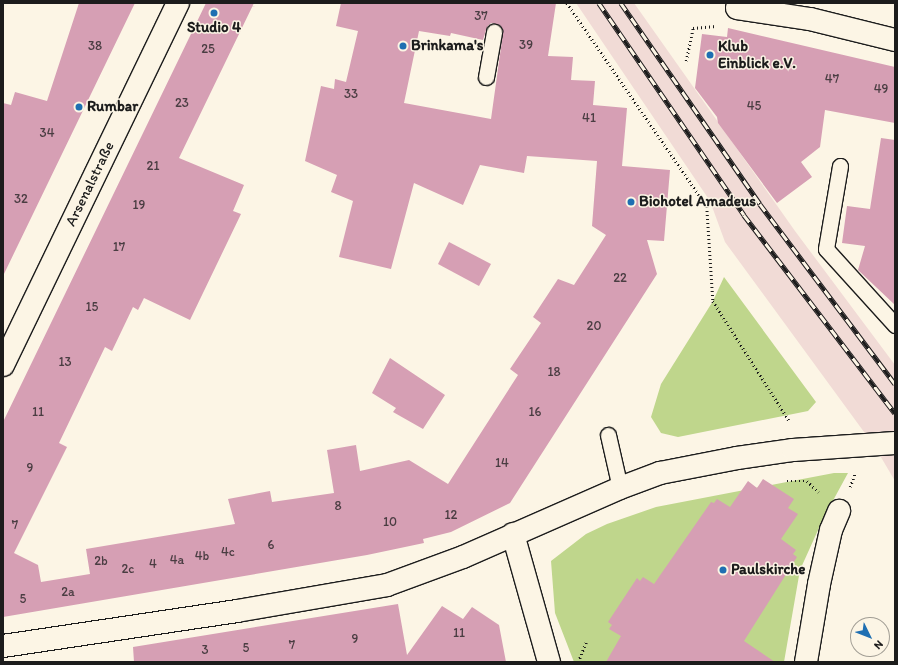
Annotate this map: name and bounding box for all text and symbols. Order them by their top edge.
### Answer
marker: Studio 4 [209,8,219,18]
house number: 37 [474,8,488,24]
place label: Studio 4 [187,19,241,37]
place label: Brinkama's [411,37,483,55]
house number: 39 [519,37,533,53]
place label: Klub Einblick e.V. [718,37,796,72]
house number: 38 [88,38,102,54]
house number: 25 [201,41,215,57]
marker: Brinkama's [398,41,408,51]
marker: Klub Einblick e.V. [705,50,715,60]
house number: 47 [825,71,839,87]
house number: 49 [874,81,888,97]
house number: 33 [344,86,358,102]
house number: 23 [175,95,189,111]
place label: Rumbar [87,98,138,116]
house number: 45 [747,98,761,114]
marker: Rumbar [74,102,84,112]
house number: 41 [582,110,596,126]
house number: 34 [40,125,54,141]
street label: Arsenalstraße [62,139,118,229]
house number: 21 [147,158,159,174]
house number: 32 [14,191,28,207]
place label: Biohotel Amadeus [639,193,756,211]
house number: 19 [133,197,145,213]
marker: Biohotel Amadeus [626,197,636,207]
house number: 17 [113,239,125,255]
house number: 22 [613,270,627,286]
house number: 15 [86,299,98,315]
house number: 20 [587,318,601,334]
house number: 13 [58,354,72,370]
house number: 18 [547,364,561,380]
house number: 11 [32,404,44,420]
house number: 16 [529,404,541,420]
house number: 14 [495,455,509,471]
house number: 9 [27,460,33,476]
house number: 8 [334,498,342,514]
house number: 12 [445,507,457,523]
house number: 10 [383,514,397,530]
house number: 7 [12,517,18,533]
house number: 6 [268,537,274,553]
house number: 4c [221,544,235,560]
house number: 4b [195,548,209,564]
house number: 4a [170,552,184,568]
house number: 2b [94,553,108,569]
house number: 4 [149,556,157,572]
house number: 2c [122,561,134,577]
place label: Paulskirche [731,561,805,579]
marker: Paulskirche [718,565,728,575]
house number: 2a [61,584,75,600]
house number: 5 [20,591,26,607]
north arrow [850,617,890,657]
house number: 11 [453,625,465,641]
house number: 9 [352,631,358,647]
house number: 7 [289,637,295,653]
text: N [871,638,886,652]
house number: 5 [243,640,249,656]
house number: 3 [201,642,209,658]

